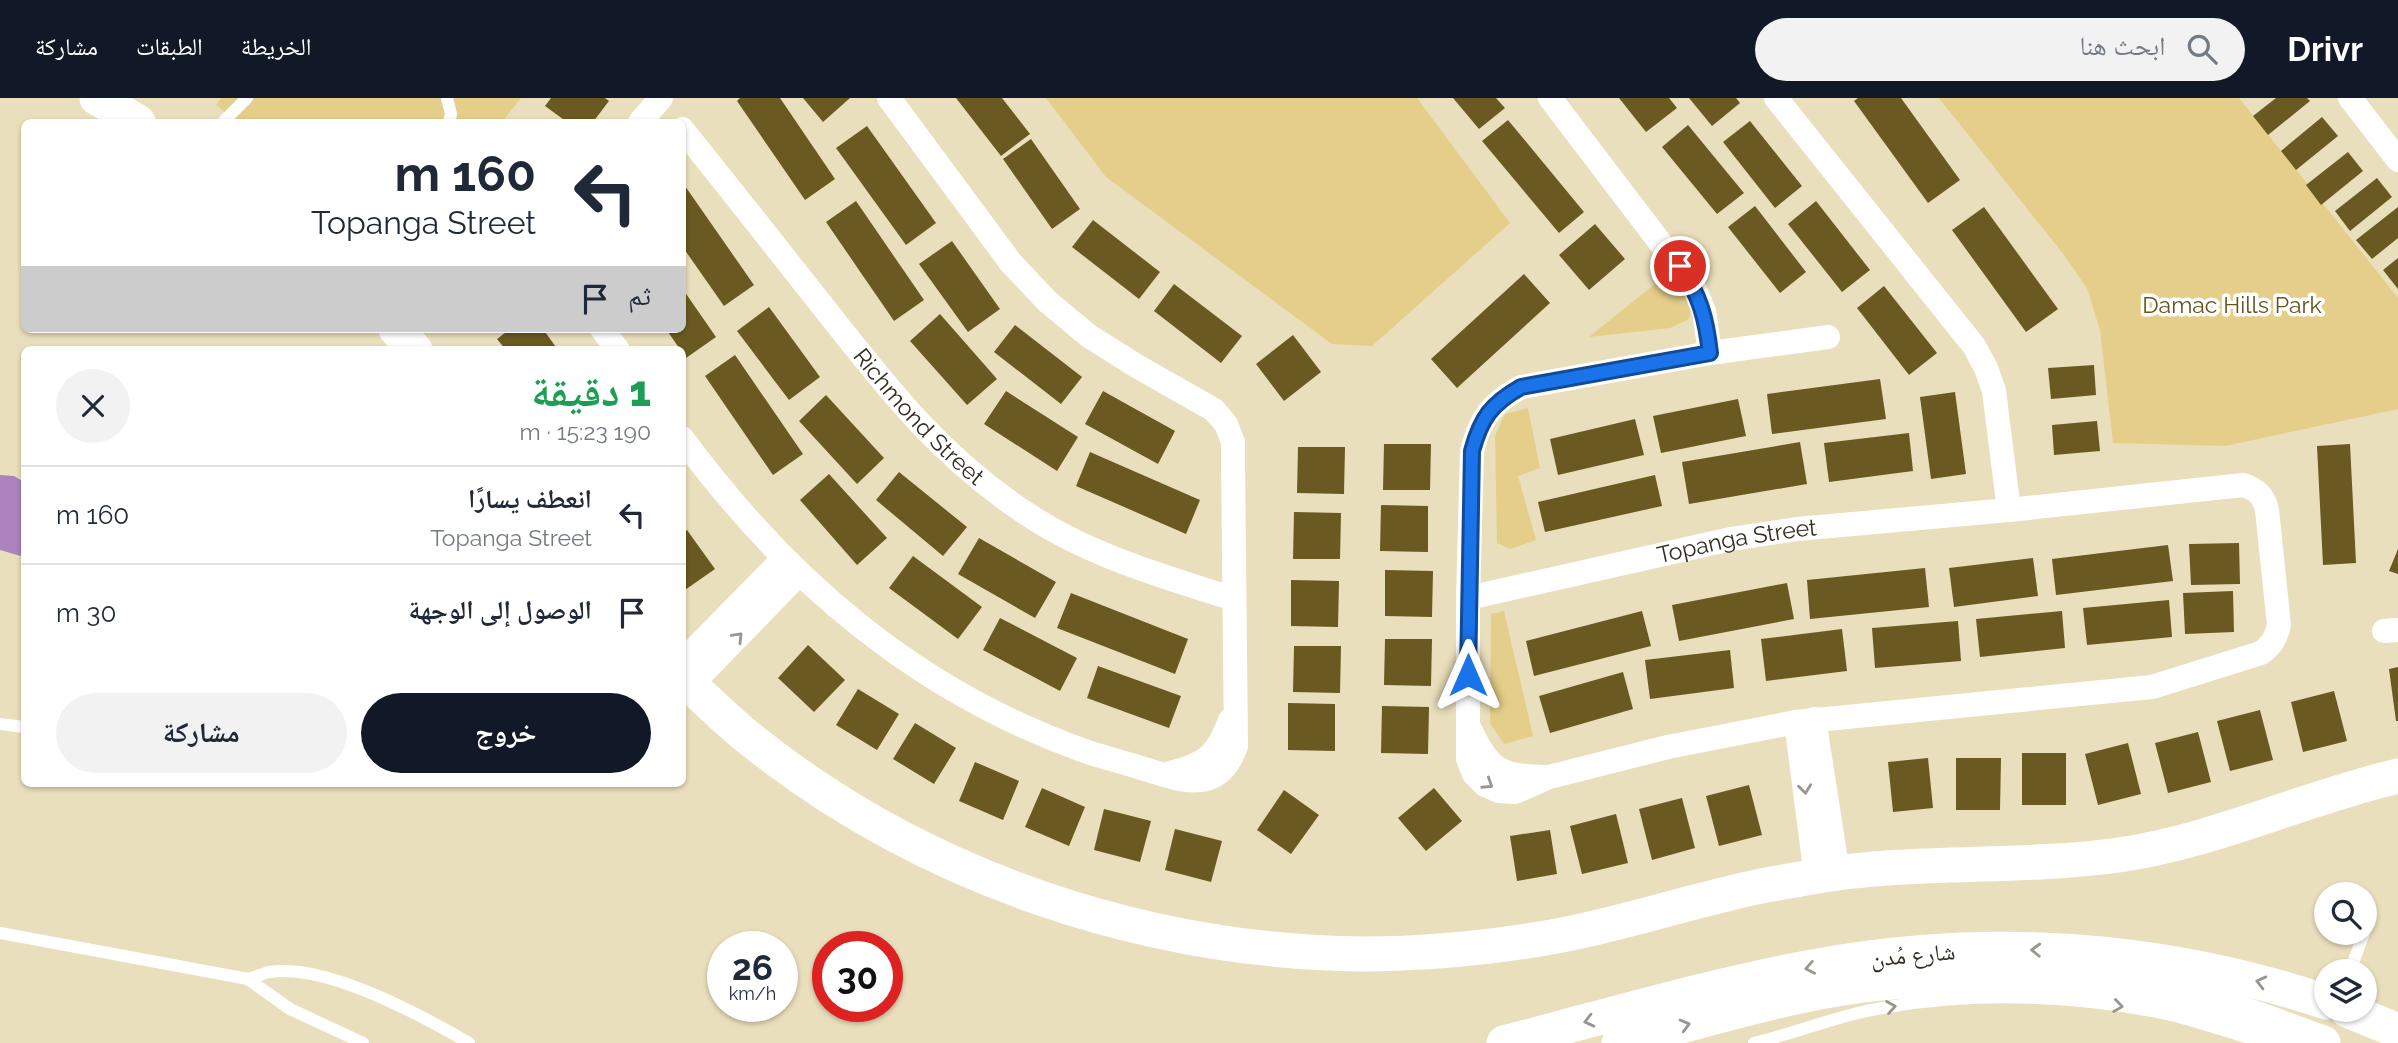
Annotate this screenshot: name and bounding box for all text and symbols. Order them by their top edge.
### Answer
search box [1755,18,2245,81]
icon: search [2183,30,2221,68]
text: Drivr [2287,30,2363,69]
text: ابحث هنا [2079,31,2165,61]
text: مشاركة [35,32,98,61]
text: الطبقات [136,32,203,61]
text: الخريطة [241,32,311,61]
text: 160 m [395,145,536,202]
icon: left [560,147,651,238]
text: Topanga Street [311,204,536,241]
pin [1650,236,1710,296]
icon: arrive [1661,247,1699,285]
icon: arrive [576,280,614,318]
text: ثم [628,281,651,311]
park label: Damac Hills Park [2142,291,2322,318]
street label: Richmond Street [848,343,990,490]
text: 1 دقيقة [531,367,651,416]
button: close [56,369,130,443]
text: 190 m · 15:23 [520,418,651,445]
text: انعطف يسارًا [468,484,592,514]
icon: left [613,496,651,534]
text: 160 m [56,500,129,530]
street label: Topanga Street [1654,513,1818,568]
text: Topanga Street [430,524,592,551]
icon: arrive [613,594,651,632]
text: الوصول إلى الوجهة [409,595,592,625]
text: 30 m [56,598,116,628]
one-way arrow [730,632,743,645]
position arrow [1431,638,1505,712]
button: مشاركة [56,693,347,773]
button: خروج [361,693,651,773]
one-way arrow [1480,776,1493,789]
one-way arrow [1797,784,1812,795]
map controls [2314,882,2377,1022]
button: search [2314,882,2377,945]
speed limit sign: 30 [812,931,903,1022]
street label: شارع مُدن [1870,937,1956,974]
one-way arrow [2030,942,2041,958]
text: 26 [732,947,773,988]
one-way arrow [1804,959,1816,974]
button: layers [2314,959,2377,1022]
one-way arrow [2255,976,2267,990]
text: km/h [729,983,776,1004]
one-way arrow [2112,998,2124,1013]
one-way arrow [1885,999,1897,1014]
one-way arrow [1583,1013,1595,1027]
one-way arrow [1679,1019,1691,1034]

